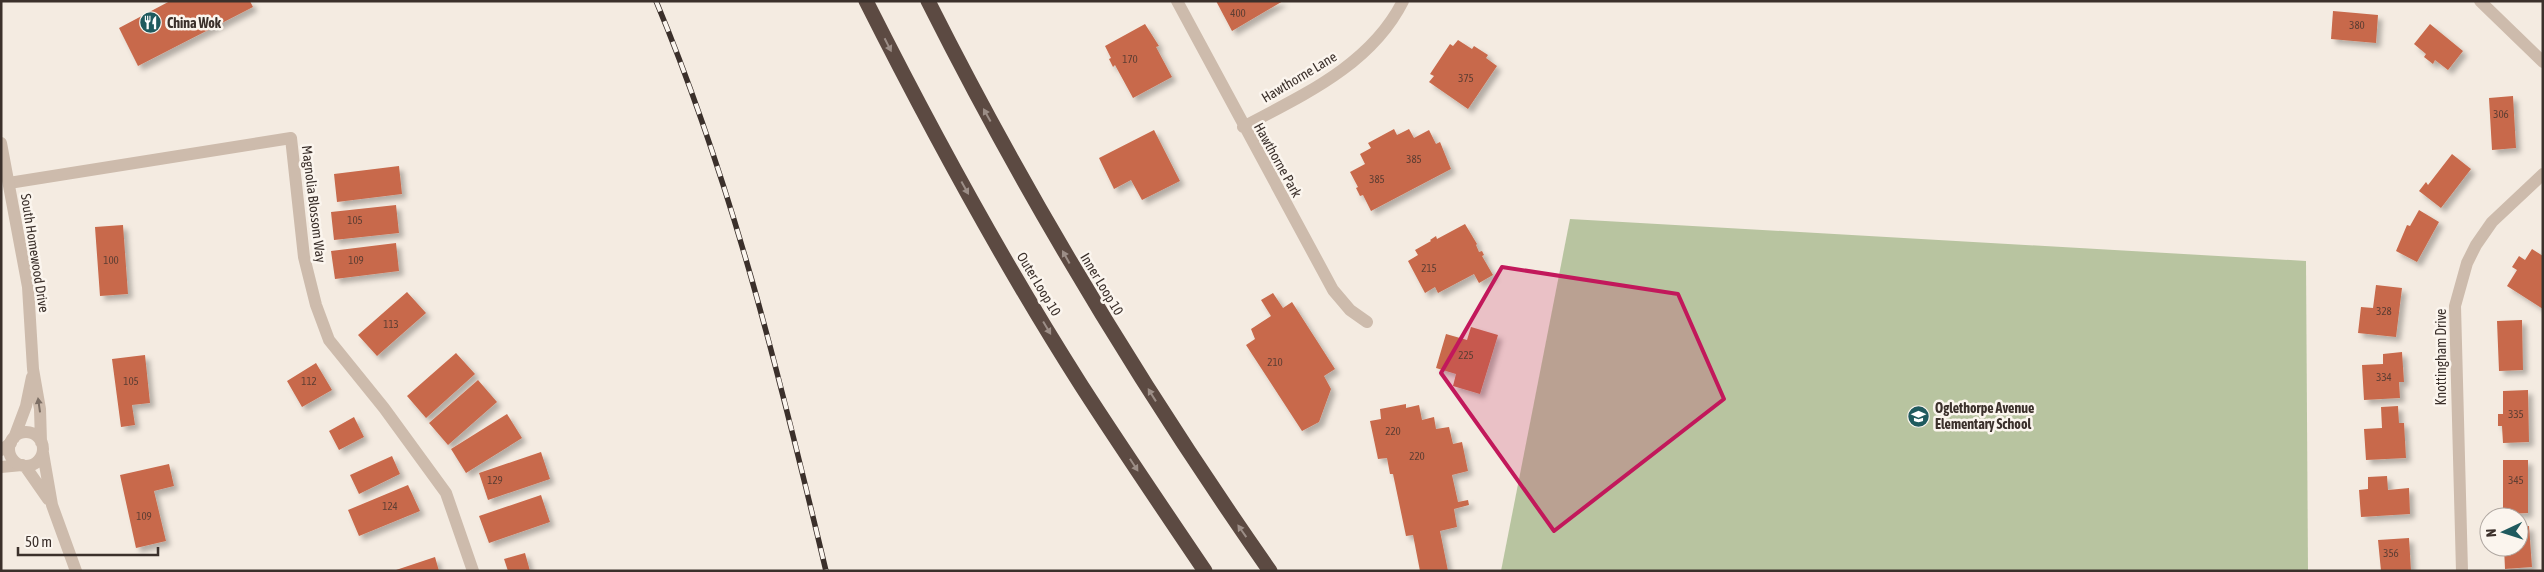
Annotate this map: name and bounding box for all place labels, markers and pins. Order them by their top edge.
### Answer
restaurant icon: China Wok [139,11,163,35]
place label: China Wok [167,15,222,31]
place label: Oglethorpe Avenue Elementary School [1935,400,2034,432]
school or university icon: Oglethorpe Avenue Elementary School [1907,404,1931,428]

